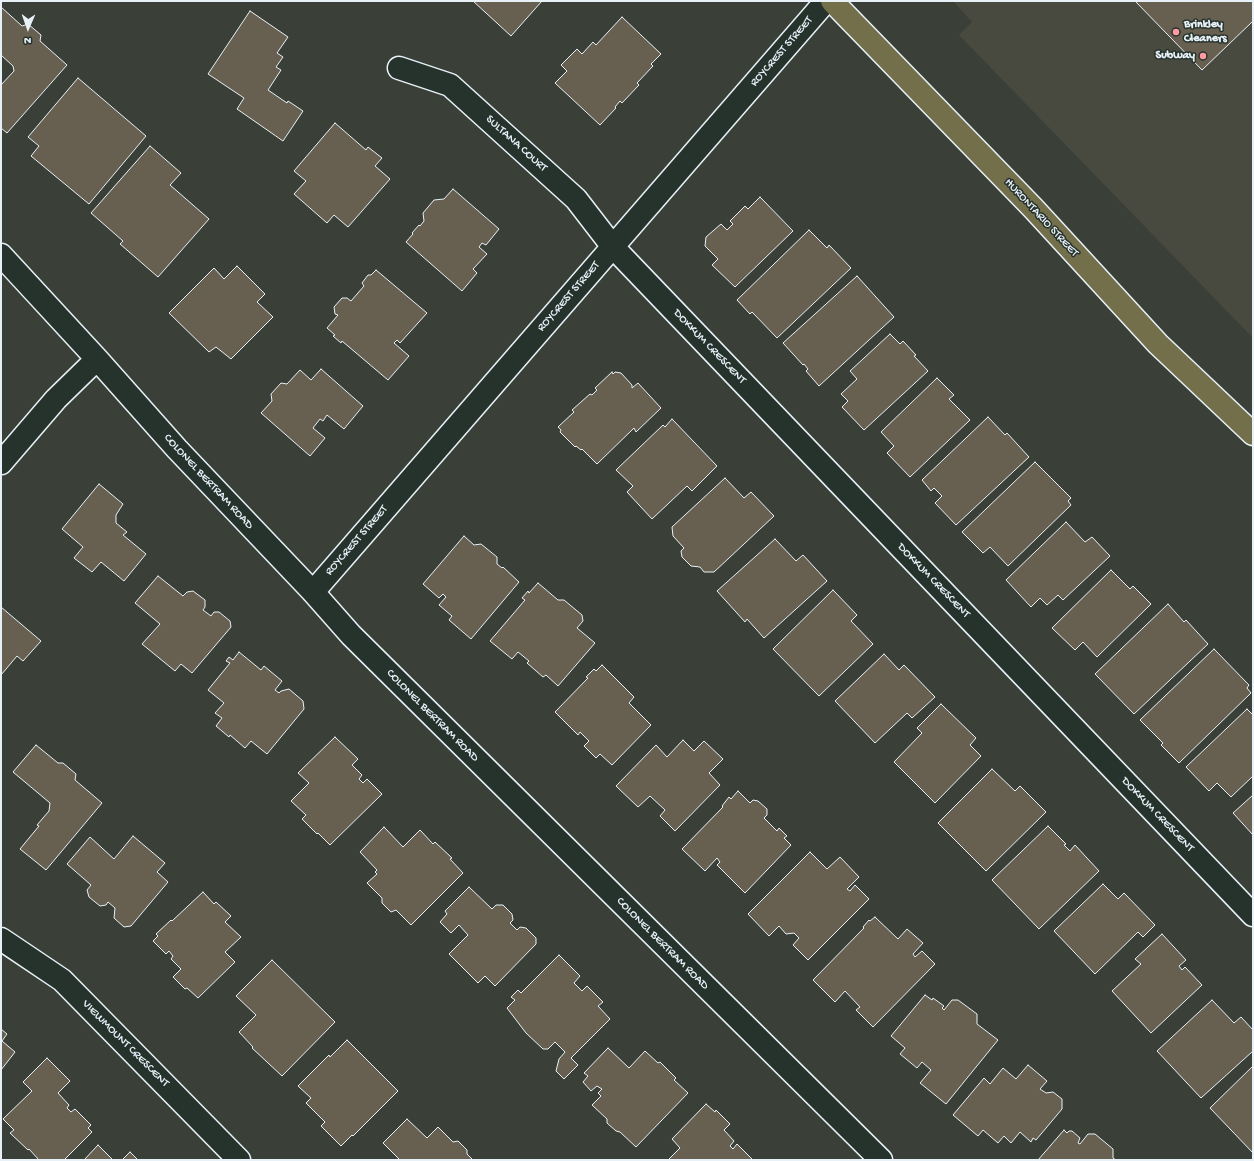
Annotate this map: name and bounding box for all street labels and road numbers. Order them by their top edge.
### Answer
street label: ROYCREST STREET [748,14,816,90]
street label: SULTANA COURT [482,113,550,175]
street label: HURONTARIO STREET [1001,176,1081,260]
street label: ROYCREST STREET [535,259,603,335]
street label: DOKKUM CRESCENT [670,307,748,387]
street label: COLONEL BERTRAM ROAD [160,431,256,533]
street label: ROYCREST STREET [323,503,391,579]
street label: DOKKUM CRESCENT [894,541,972,621]
street label: COLONEL BERTRAM ROAD [383,667,481,765]
street label: DOKKUM CRESCENT [1118,775,1196,855]
street label: COLONEL BERTRAM ROAD [613,895,711,993]
street label: VIEWMOUNT CRESCENT [78,997,172,1091]

